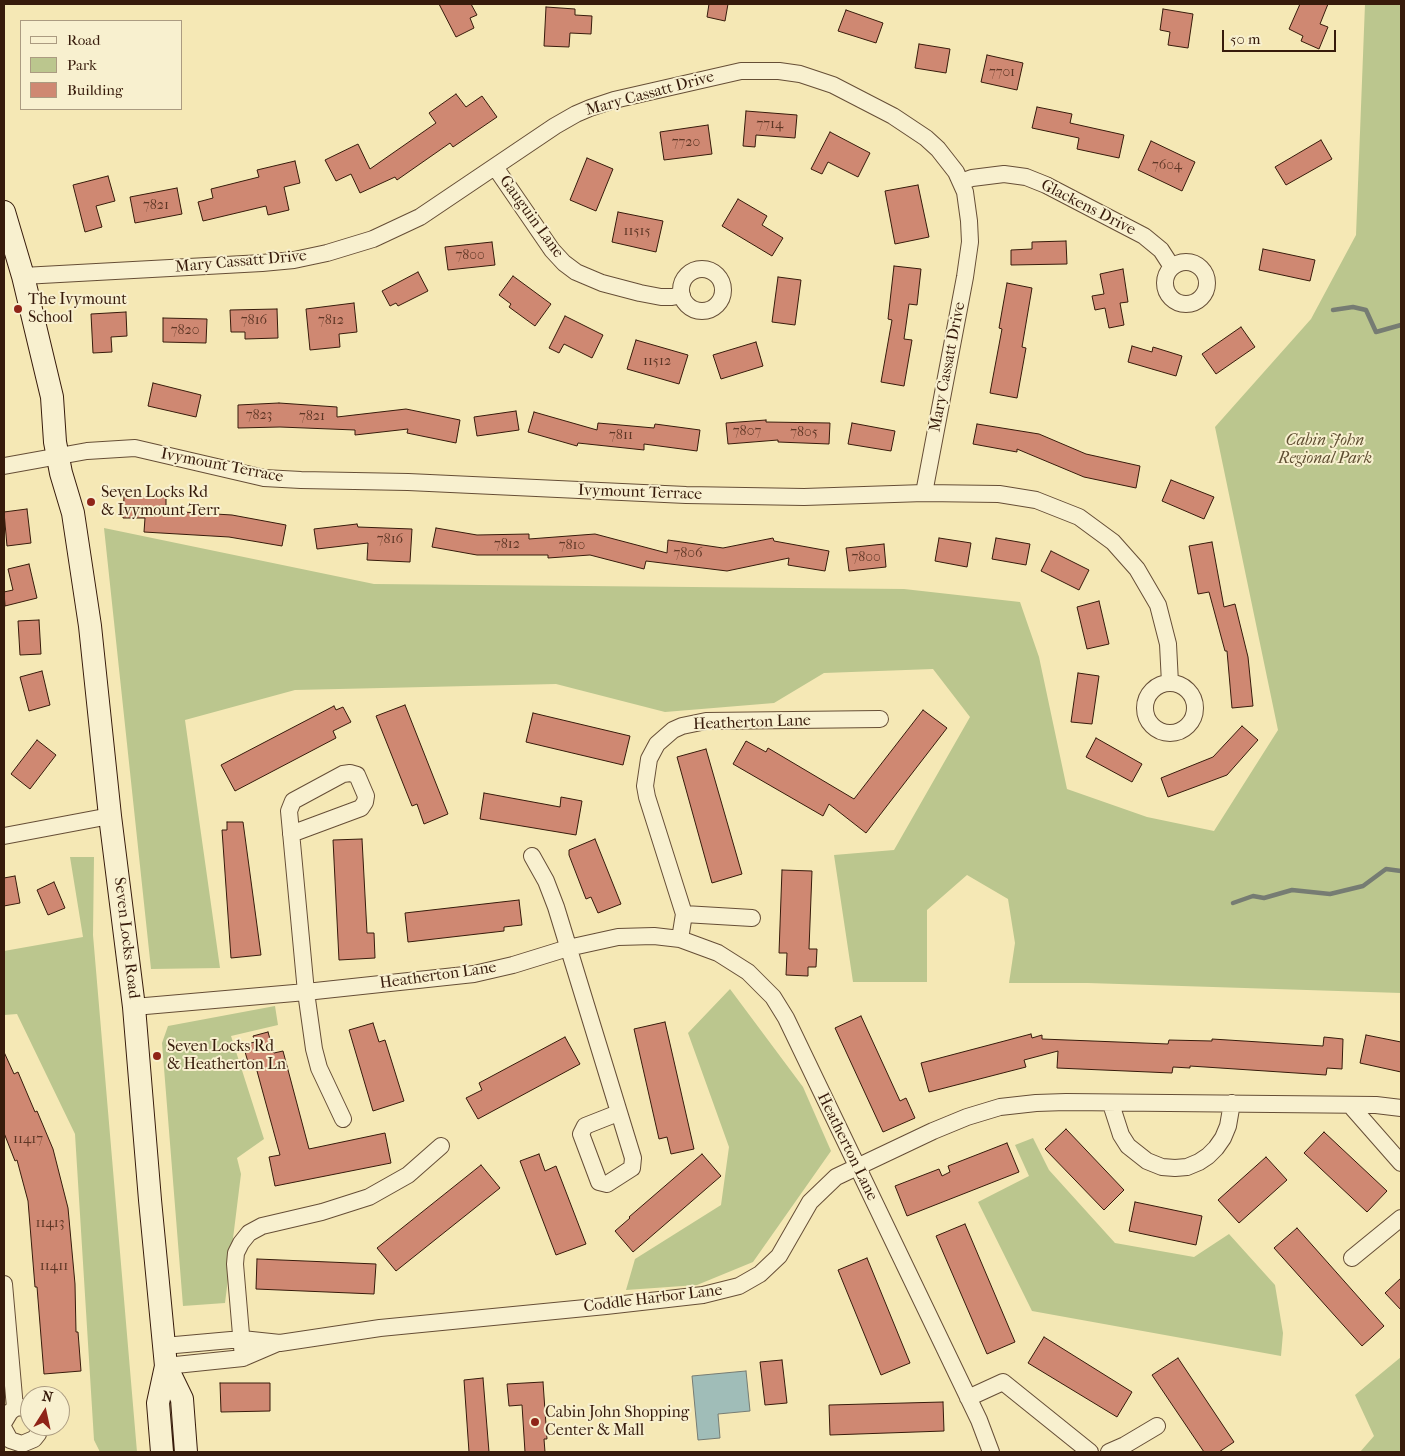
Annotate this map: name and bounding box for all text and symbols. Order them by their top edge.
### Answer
legend [20,20,182,110]
scale bar [1225,20,1339,52]
text: 50 m [1230,30,1260,48]
text: Road [67,31,100,49]
text: Park [67,56,97,74]
house number: 7701 [989,65,1015,81]
street label: Mary Cassatt Drive [584,68,716,120]
text: Building [67,81,123,99]
house number: 7714 [757,117,783,133]
house number: 7720 [672,135,700,151]
house number: 7604 [1152,158,1182,174]
street label: Gauguin Lane [495,172,567,262]
street label: Glackens Drive [1037,176,1139,240]
house number: 7821 [143,198,169,214]
house number: 11515 [624,224,650,240]
street label: Mary Cassatt Drive [174,247,308,277]
house number: 7800 [455,248,485,264]
place label: The Ivymount School [28,290,127,328]
street label: Mary Cassatt Drive [926,300,970,434]
marker: The Ivymount School [12,303,24,315]
house number: 7816 [241,313,267,329]
house number: 7812 [318,313,344,329]
house number: 7820 [171,323,199,339]
house number: 11512 [643,354,671,370]
house number: 7823 [246,408,272,424]
house number: 7821 [299,409,325,425]
house number: 7807 [733,424,761,440]
house number: 7805 [790,425,818,441]
house number: 7811 [609,428,633,444]
park label: Cabin John Regional Park [1278,431,1372,469]
street label: Ivymount Terrace [159,445,285,487]
street label: Ivymount Terrace [578,481,702,505]
place label: Seven Locks Rd & Ivymount Terr [101,483,220,521]
marker: Seven Locks Rd & Ivymount Terr [85,496,97,508]
house number: 7816 [377,532,403,548]
house number: 7812 [494,537,520,553]
house number: 7810 [559,538,585,554]
house number: 7806 [673,546,703,562]
house number: 7800 [851,550,881,566]
street label: Heatherton Lane [693,711,811,735]
street label: Seven Locks Road [109,876,143,1000]
street label: Heatherton Lane [378,958,498,994]
place label: Seven Locks Rd & Heatherton Ln [167,1037,286,1075]
marker: Seven Locks Rd & Heatherton Ln [151,1050,163,1062]
street label: Heatherton Lane [813,1090,881,1204]
house number: 11417 [13,1132,43,1148]
house number: 11413 [36,1216,64,1232]
house number: 11411 [40,1259,68,1275]
street label: Coddle Harbor Lane [583,1281,723,1317]
north arrow [20,1386,70,1436]
text: N [41,1387,54,1406]
place label: Cabin John Shopping Center & Mall [545,1403,689,1441]
marker: Cabin John Shopping Center & Mall [529,1416,541,1428]

